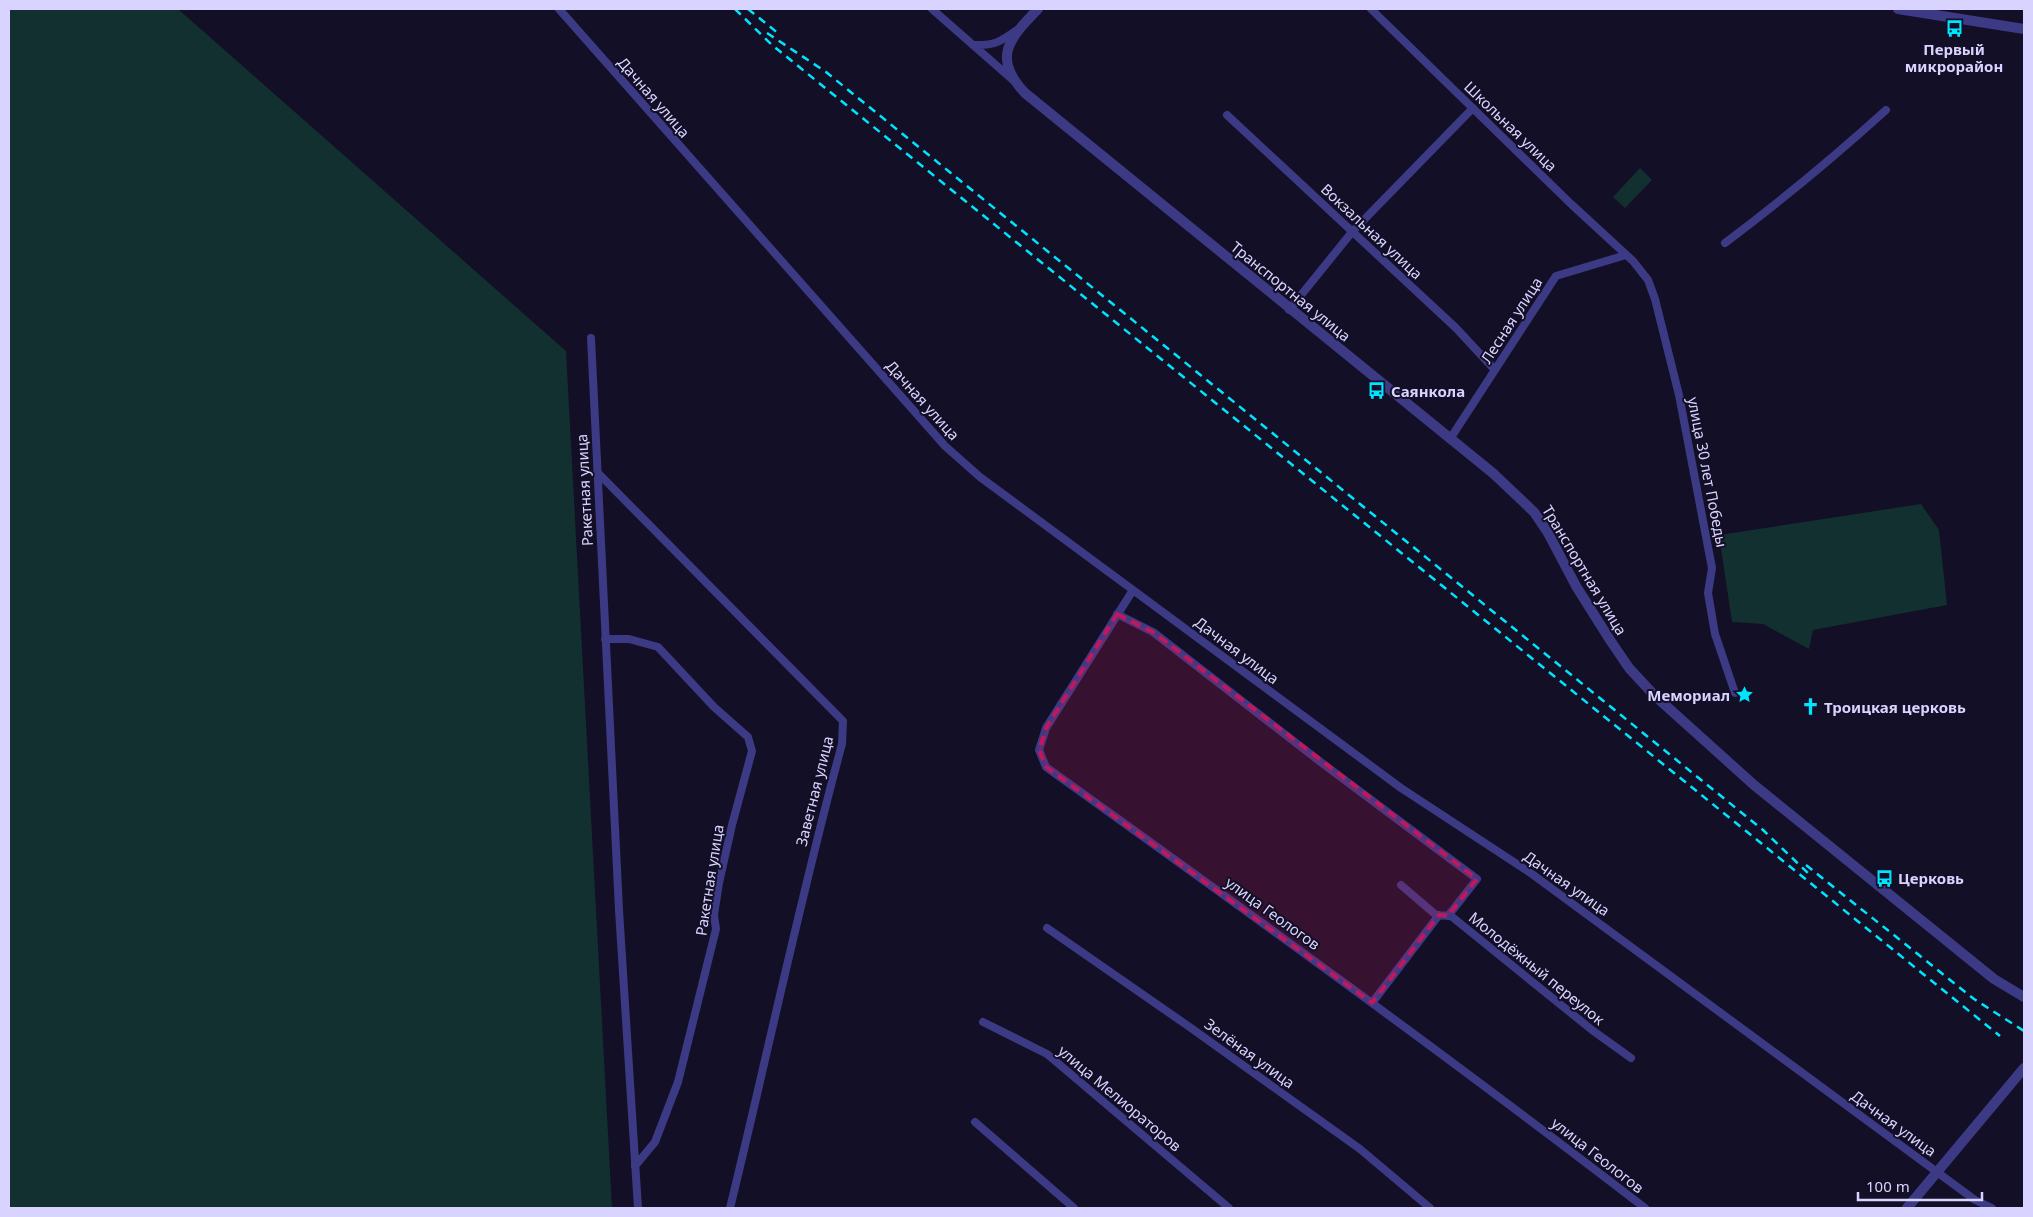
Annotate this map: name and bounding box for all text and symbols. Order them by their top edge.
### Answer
bus stop icon: Первый микрорайон [1944,18,1964,38]
place label: Первый микрорайон [1905,39,2003,76]
street label: Дачная улица [613,52,695,142]
street label: Школьная улица [1460,77,1562,175]
street label: Вокзальная улица [1317,179,1427,283]
street label: Транспортная улица [1227,236,1355,346]
street label: Лесная улица [1476,273,1546,367]
street label: Дачная улица [882,356,964,444]
bus stop icon: Саянкола [1367,381,1387,401]
place label: Саянкола [1391,381,1465,401]
street label: улица 30 лет Победы [1684,395,1732,549]
street label: Ракетная улица [571,433,597,547]
street label: Транспортная улица [1538,501,1632,639]
street label: Дачная улица [1191,612,1283,688]
place label: Мемориал [1647,685,1730,705]
place icon: Мемориал [1734,685,1754,705]
church icon: Троицкая церковь [1800,697,1820,717]
place label: Троицкая церковь [1824,697,1966,717]
street label: Заветная улица [791,734,837,848]
street label: Ракетная улица [690,823,728,937]
street label: Дачная улица [1520,846,1614,920]
bus stop icon: Церковь [1874,868,1894,888]
place label: Церковь [1898,868,1964,888]
street label: улица Геологов [1222,872,1324,954]
street label: Молодёжный переулок [1465,907,1609,1029]
street label: Зелёная улица [1201,1014,1299,1092]
street label: улица Мелиораторов [1054,1041,1186,1155]
street label: Дачная улица [1847,1085,1941,1161]
street label: улица Геологов [1548,1113,1648,1197]
scale bar [1858,1170,1982,1202]
text: 100 m [1866,1176,1910,1196]

